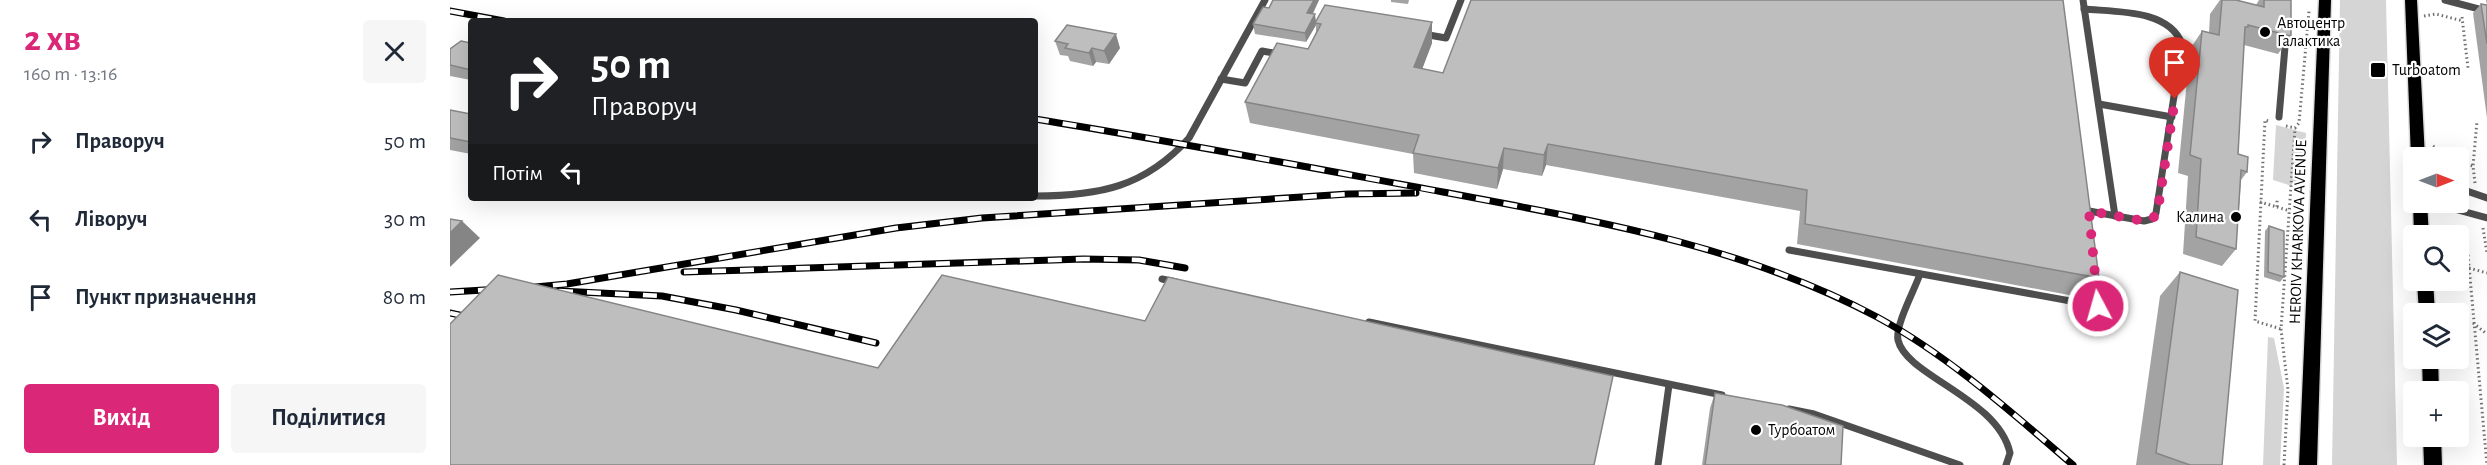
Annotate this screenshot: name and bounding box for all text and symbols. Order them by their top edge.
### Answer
place label: Автоцентр Галактика [2277,15,2345,49]
button: close [363,20,426,83]
text: 2 хв [24,21,81,57]
marker: Автоцентр Галактика [2258,25,2272,39]
pin [2149,37,2200,99]
icon: right [492,42,570,120]
text: 50 m [591,44,671,86]
icon: arrive [2158,46,2191,79]
marker: Turboatom [2369,61,2387,79]
place label: Turboatom [2392,62,2461,78]
text: 160 m · 13:16 [24,64,117,84]
text: Праворуч [591,93,698,120]
icon: right [24,125,57,158]
text: Праворуч [75,130,165,152]
text: 50 m [384,130,426,152]
street label: HEROIV KHARKOVA AVENUE [2287,139,2309,324]
north arrow [2403,147,2469,213]
map controls [2403,147,2469,447]
icon: left [555,156,588,189]
text: Потім [492,162,543,184]
icon: left [24,203,57,236]
text: Ліворуч [75,208,148,230]
text: 30 m [384,208,426,230]
place label: Калина [2176,209,2224,225]
marker: Калина [2229,210,2243,224]
button: search [2403,225,2469,291]
position arrow [2066,274,2130,338]
icon: arrive [24,281,57,314]
text: Пункт призначення [75,286,257,308]
text: 80 m [383,286,426,308]
button: layers [2403,303,2469,369]
button: + [2403,381,2469,447]
button: Вихід [24,384,219,453]
button: Поділитися [231,384,426,453]
place label: Турбоатом [1768,422,1835,439]
marker: Турбоатом [1749,423,1763,437]

